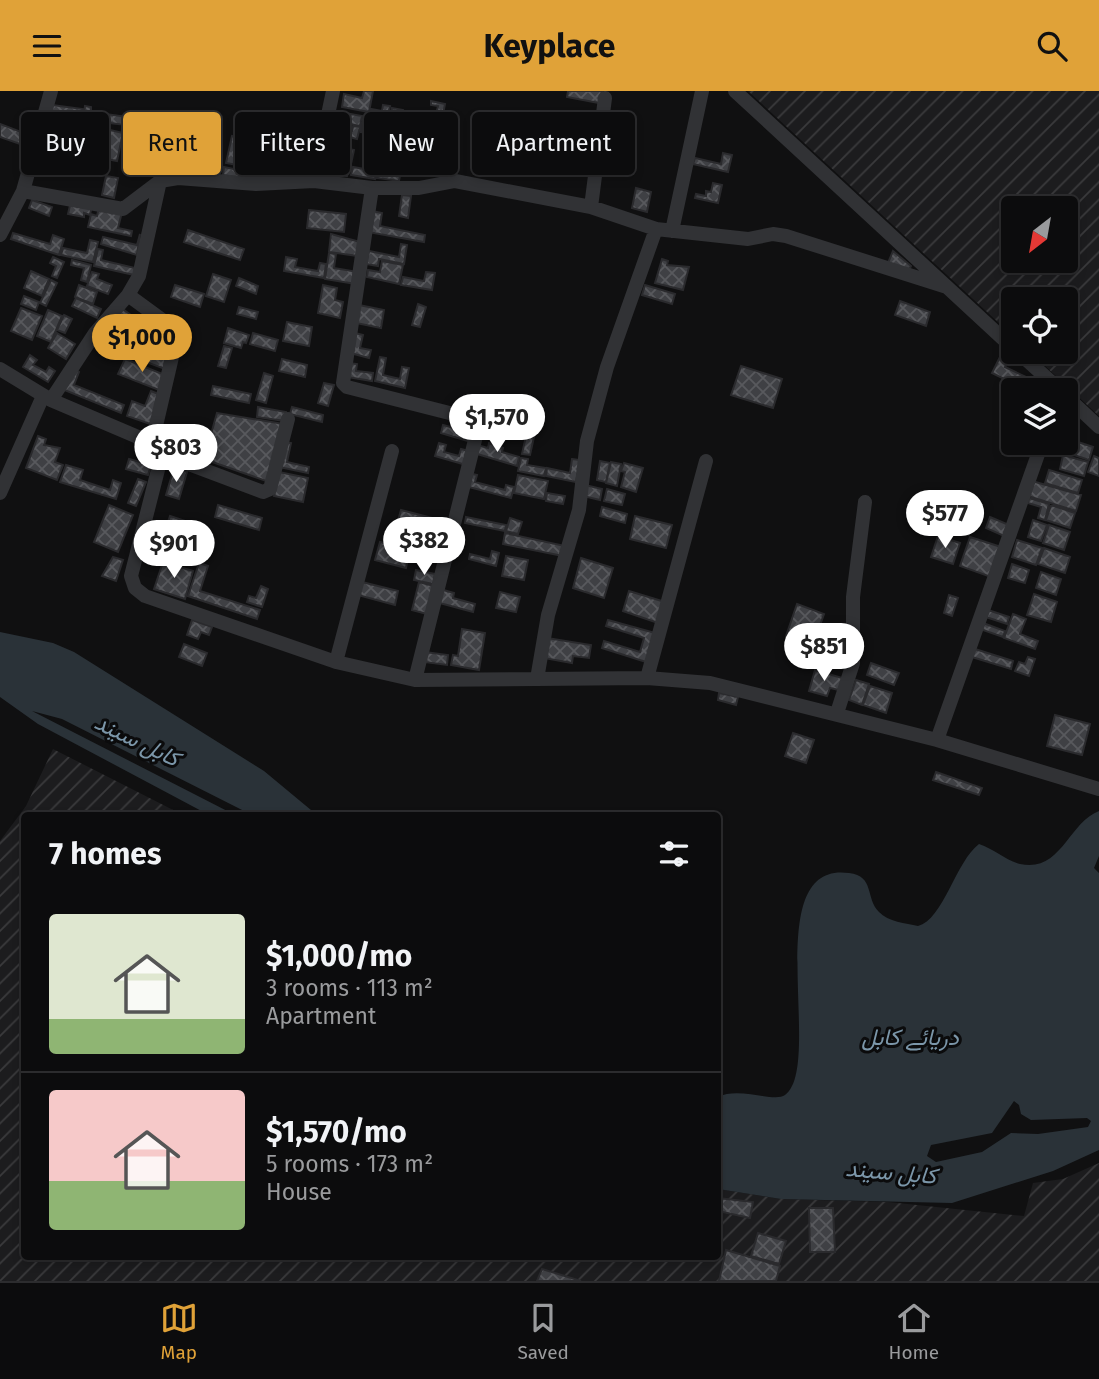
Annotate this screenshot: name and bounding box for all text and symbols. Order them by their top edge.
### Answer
icon: menu [28,27,66,65]
text: Keyplace [483,27,616,65]
icon: search [1033,27,1071,65]
chip: Buy [21,112,109,175]
chip: Rent [123,112,221,175]
chip: Filters [235,112,350,175]
chip: New [364,112,458,175]
chip: Apartment [472,112,635,175]
north arrow [1001,196,1078,273]
map controls [1001,196,1078,455]
button: locate [1001,287,1078,364]
pin: $1,000 [85,315,199,374]
text: $1,000 [108,323,176,351]
button: layers [1001,378,1078,455]
pin: $1,570 [440,395,554,454]
text: $1,570 [465,403,529,431]
pin: $803 [135,425,217,484]
text: $803 [150,433,202,461]
pin: $577 [904,491,986,550]
text: $577 [922,499,968,527]
pin: $382 [383,517,465,577]
pin: $901 [133,521,215,580]
text: $382 [399,526,449,554]
text: $901 [150,529,198,557]
pin: $851 [783,623,865,683]
text: $851 [800,632,848,660]
water label: کابل سيند [90,708,187,774]
icon: filters [655,835,693,873]
text: 7 homes [49,836,161,872]
text: $1,000/mo [266,938,412,974]
icon: home [105,942,189,1026]
text: 3 rooms · 113 m² [266,974,433,1002]
text: Apartment [266,1002,376,1030]
water label: دریائے کابل [861,1023,960,1052]
text: $1,570/mo [266,1114,407,1150]
icon: home [105,1118,189,1202]
text: 5 rooms · 173 m² [266,1150,433,1178]
water label: کابل سيند [845,1154,941,1190]
text: House [266,1178,332,1206]
tab: Map [160,1299,198,1364]
tab: Saved [517,1299,569,1364]
tab: Home [889,1299,939,1364]

